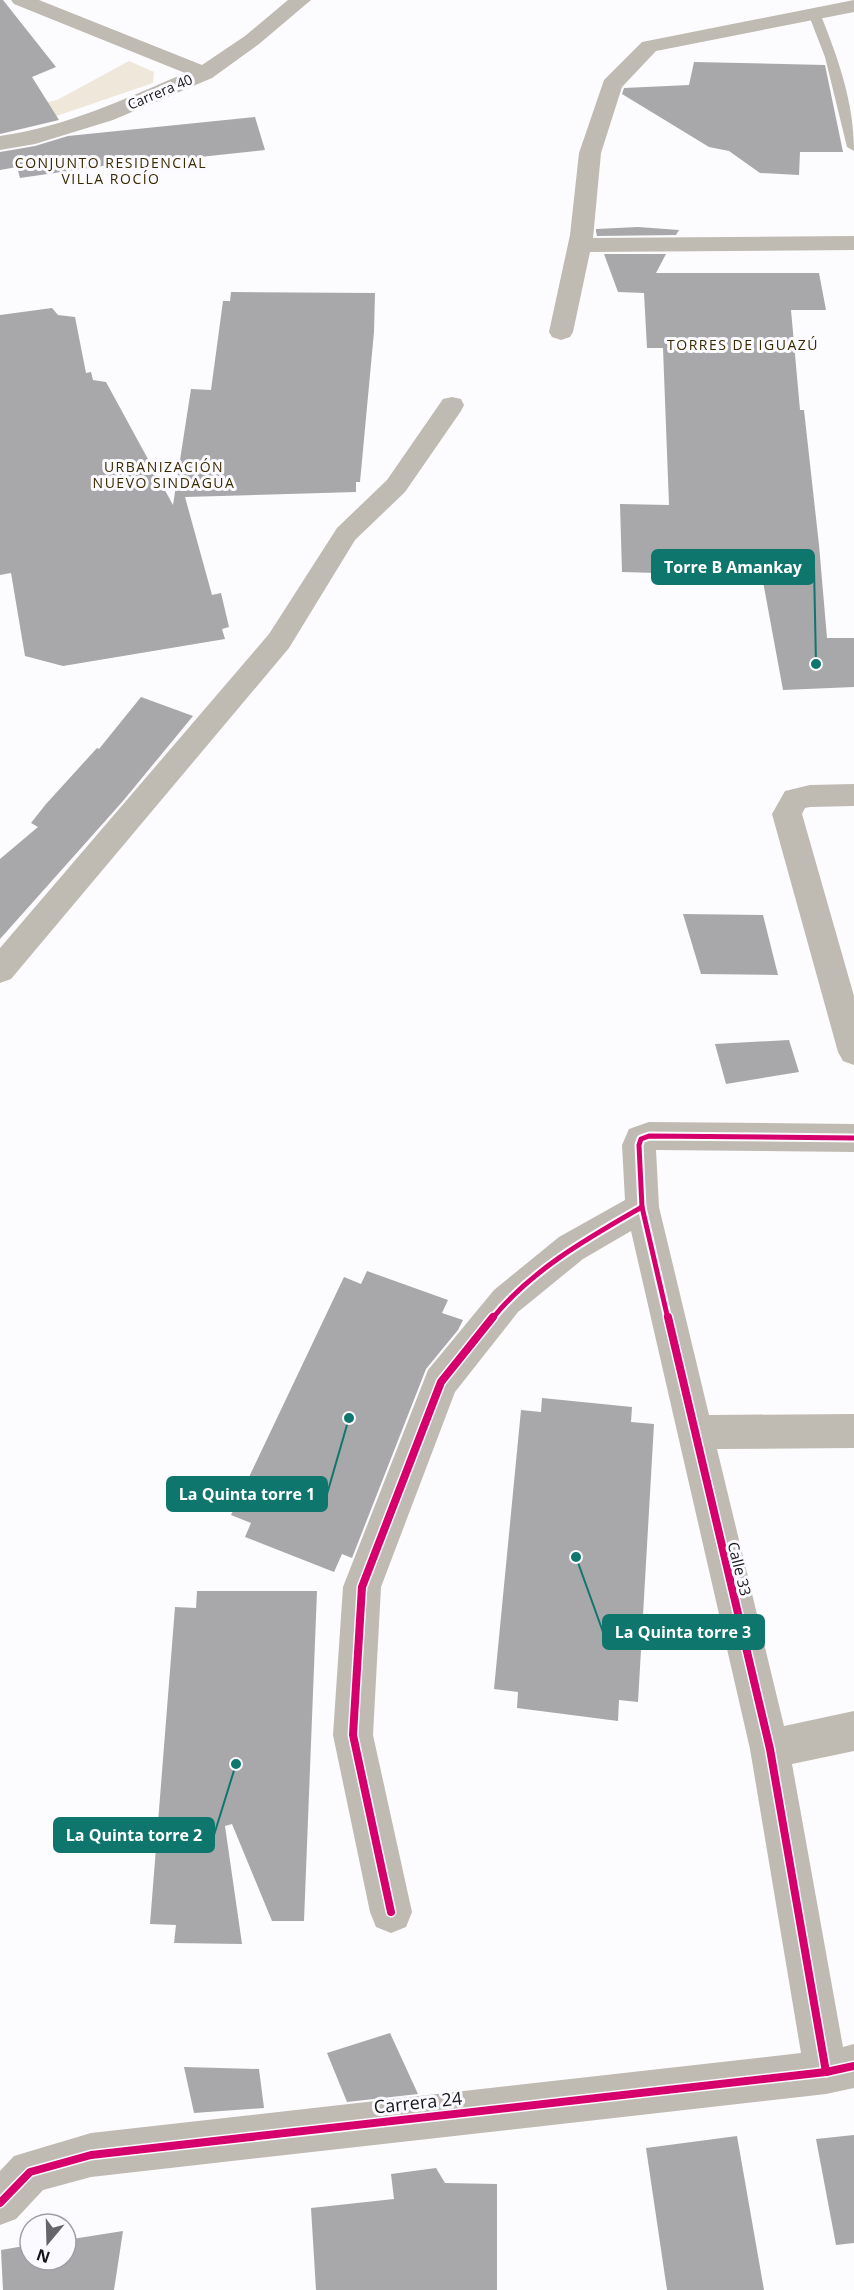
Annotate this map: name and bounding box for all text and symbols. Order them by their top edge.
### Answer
street label: Carrera 40 [124,69,195,114]
district label: CONJUNTO RESIDENCIAL VILLA ROCÍO [15,153,207,188]
district label: TORRES DE IGUAZÚ [667,335,819,354]
district label: URBANIZACIÓN NUEVO SINDAGUA [93,457,235,492]
callout: Torre B Amankay [652,550,814,584]
text: Torre B Amankay [664,556,803,578]
callout: La Quinta torre 1 [167,1477,327,1511]
text: La Quinta torre 1 [179,1483,315,1505]
street label: Calle 33 [724,1540,756,1598]
callout: La Quinta torre 3 [603,1615,764,1649]
text: La Quinta torre 3 [615,1621,751,1643]
callout: La Quinta torre 2 [54,1818,214,1852]
text: La Quinta torre 2 [66,1824,202,1846]
street label: Carrera 24 [372,2085,463,2119]
north arrow [18,2212,78,2272]
text: N [33,2244,53,2269]

